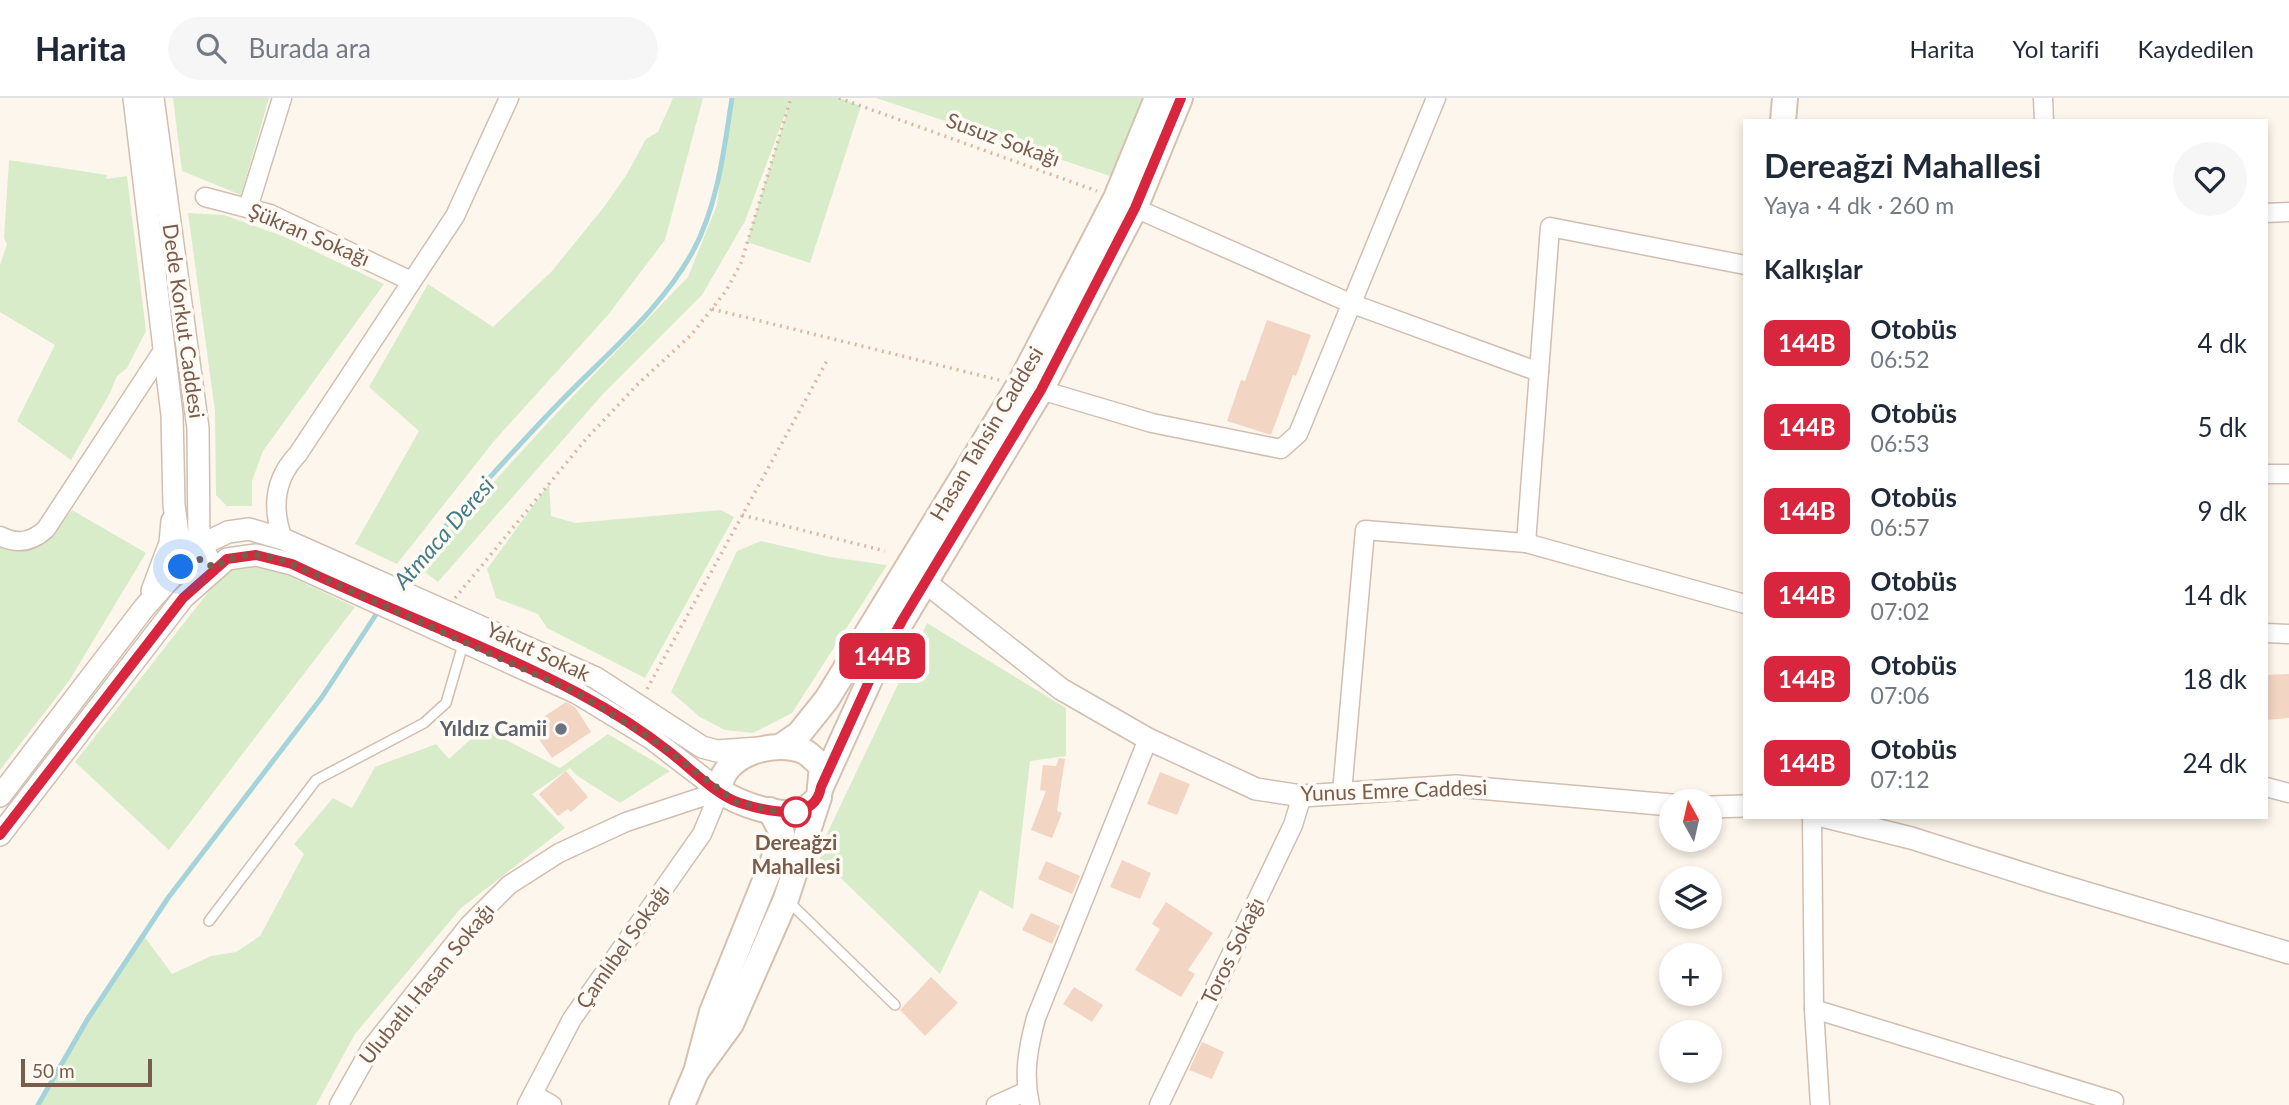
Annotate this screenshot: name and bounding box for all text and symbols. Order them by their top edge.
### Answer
search box [168,17,658,80]
text: Harita [35,28,126,68]
icon: search [192,29,230,67]
text: Burada ara [248,32,371,64]
text: Harita [1910,34,1974,63]
text: Yol tarifi [2012,34,2099,63]
text: Kaydedilen [2137,34,2254,63]
street label: Susuz Sokağı [943,107,1064,171]
button: heart [2173,142,2247,216]
text: Dereağzi Mahallesi [1764,145,2041,185]
text: Yaya · 4 dk · 260 m [1764,191,1954,219]
street label: Şükran Sokağı [245,197,374,270]
street label: Dede Korkut Caddesi [158,222,211,420]
text: Kalkışlar [1764,253,1863,285]
text: Otobüs [1871,313,1957,345]
text: 4 dk [2197,327,2247,359]
text: 144B [1778,328,1836,357]
street label: Hasan Tahsin Caddesi [924,342,1048,525]
text: 06:52 [1871,345,1930,373]
text: Otobüs [1871,397,1957,429]
text: 5 dk [2197,411,2247,443]
text: 144B [1778,412,1836,441]
text: 06:53 [1871,429,1930,457]
water label: Atmaca Deresi [386,471,500,595]
text: Otobüs [1871,481,1957,513]
text: 9 dk [2197,495,2247,527]
text: 144B [1778,496,1836,525]
text: 06:57 [1871,513,1930,541]
your location [163,549,198,584]
text: Otobüs [1871,565,1957,597]
text: 14 dk [2182,579,2247,611]
text: 144B [1778,580,1836,609]
text: 07:02 [1871,597,1930,625]
street label: Yakut Sokak [483,616,595,686]
line badge: 144B [833,633,931,679]
text: 144B [853,641,911,670]
text: Otobüs [1871,649,1957,681]
text: 18 dk [2182,663,2247,695]
text: 144B [1778,664,1836,693]
text: 07:06 [1871,681,1930,709]
place label: Yıldız Camii [439,715,547,740]
marker: Yıldız Camii [553,721,569,737]
text: Otobüs [1871,733,1957,765]
text: 24 dk [2182,747,2247,779]
text: 144B [1778,748,1836,777]
text: 07:12 [1871,765,1930,793]
street label: Yunus Emre Caddesi [1300,774,1488,805]
north arrow [1659,789,1722,852]
map controls [1659,789,1722,1083]
marker: Dereağzi Mahallesi [781,797,811,827]
place label: Dereağzi Mahallesi [752,829,840,878]
button: layers [1659,866,1722,929]
street label: Çamlıbel Sokağı [570,879,674,1013]
street label: Toros Sokağı [1195,893,1268,1008]
street label: Ulubatlı Hasan Sokağı [353,897,498,1069]
button: + [1659,943,1722,1006]
button: − [1659,1020,1722,1083]
scale bar [21,1056,152,1088]
text: 50 m [32,1059,75,1082]

